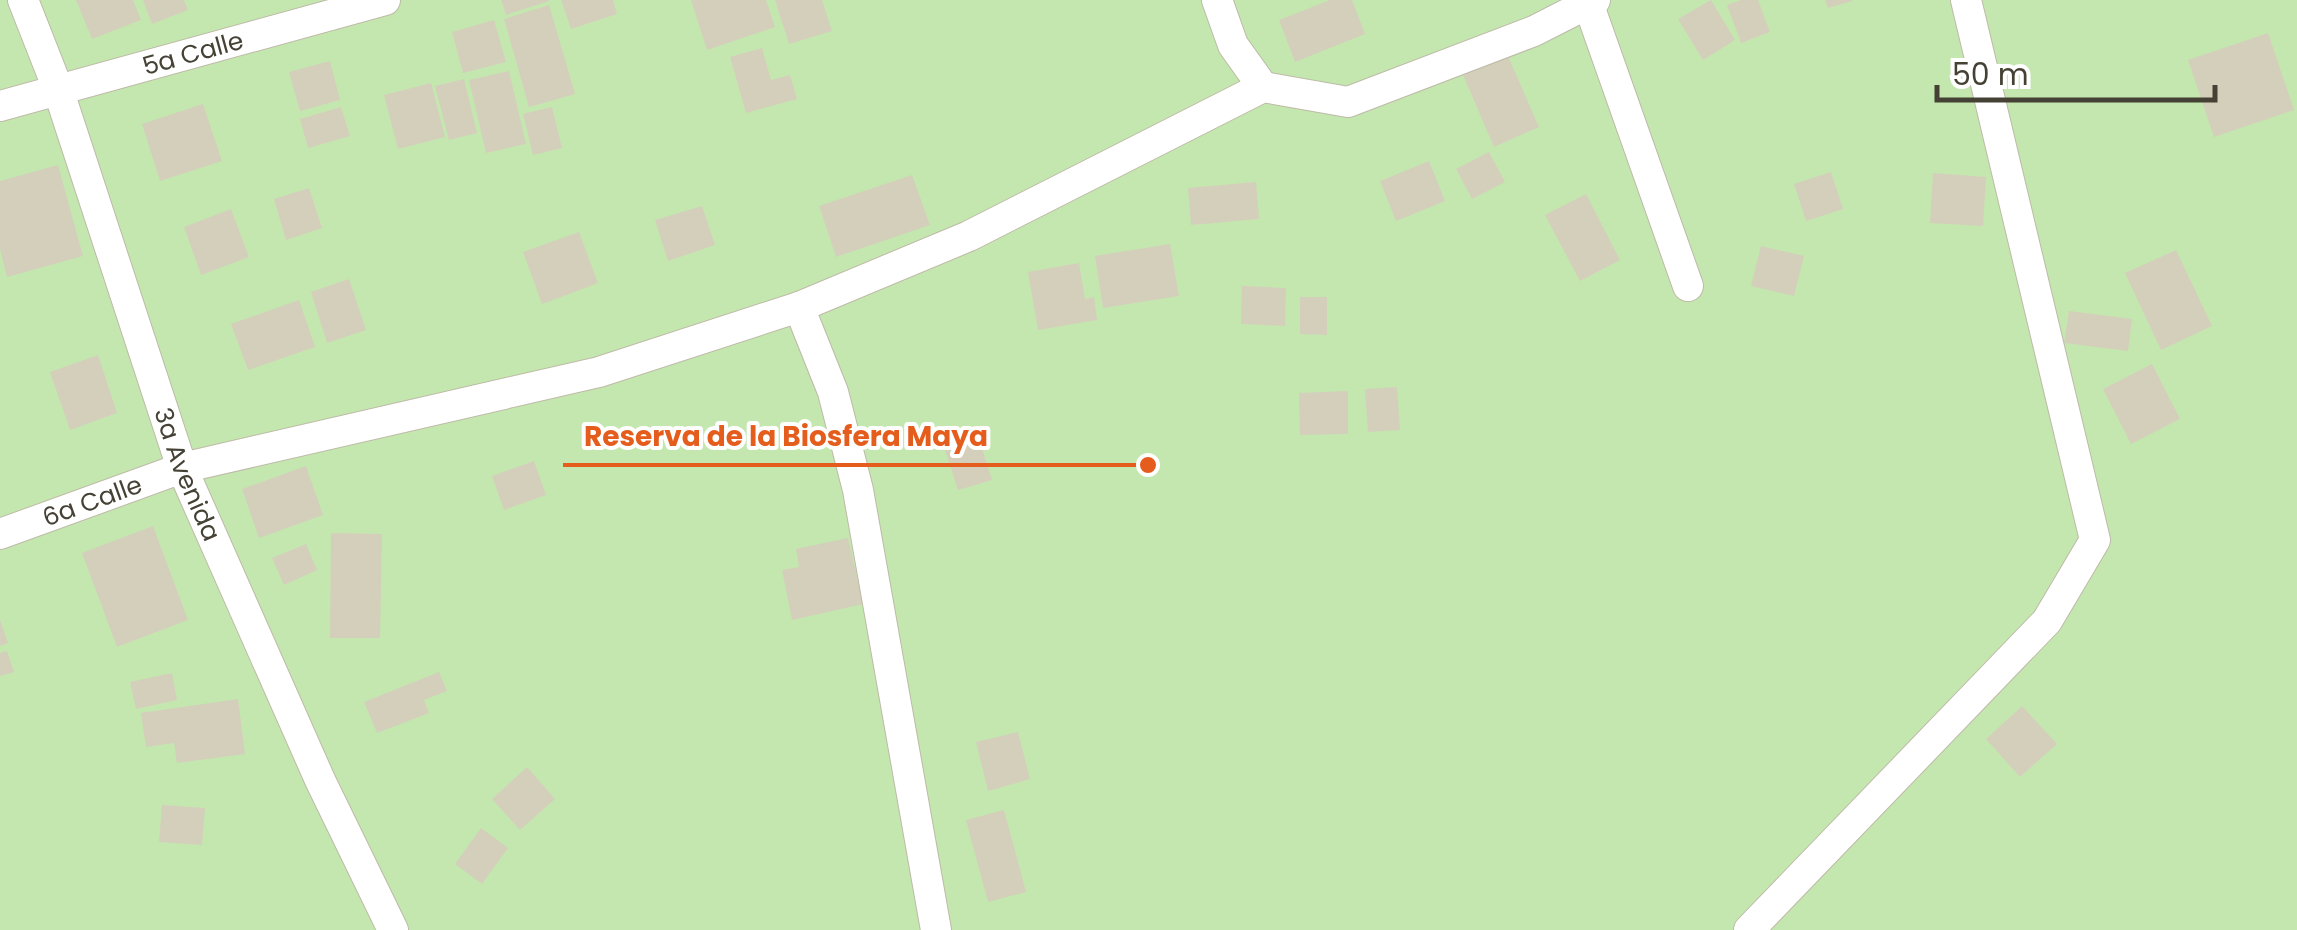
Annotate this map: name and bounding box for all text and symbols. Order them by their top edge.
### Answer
street label: 5a Calle [138,22,247,83]
scale bar [1937,40,2214,102]
text: 50 m [1952,53,2029,96]
street label: 3a Avenida [146,403,230,546]
callout: Reserva de la Biosfera Maya [563,407,1008,465]
text: Reserva de la Biosfera Maya [584,417,988,456]
street label: 6a Calle [37,466,147,535]

